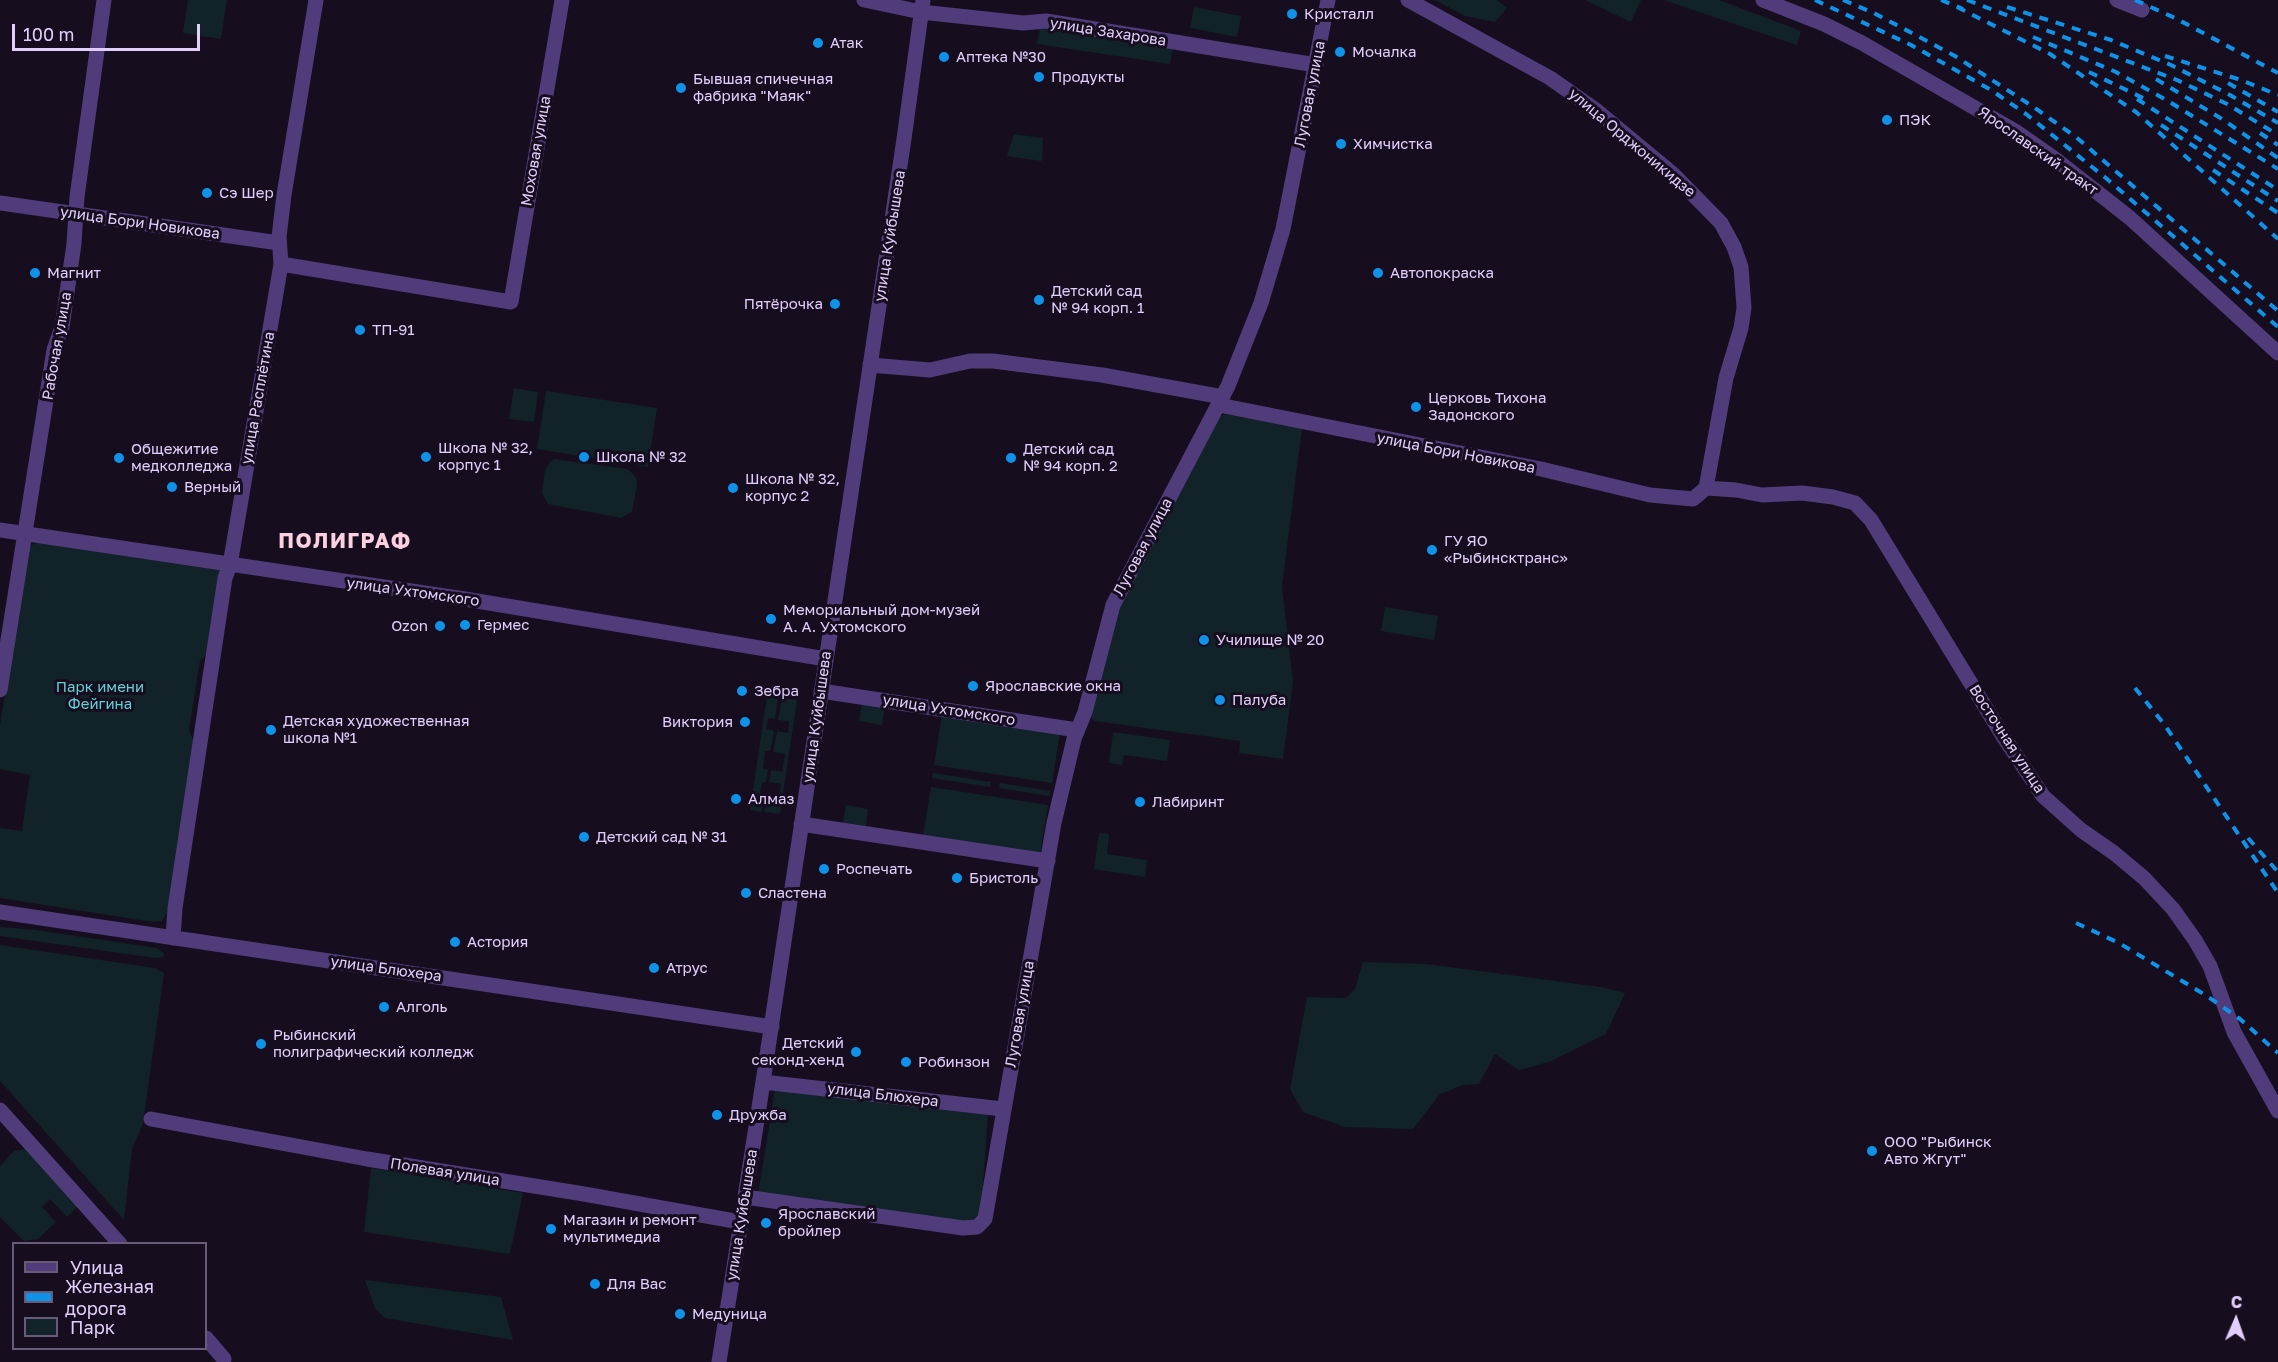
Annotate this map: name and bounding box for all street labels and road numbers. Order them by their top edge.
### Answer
street label: улица Захарова [1049,14,1167,50]
street label: Луговая улица [1291,39,1329,149]
street label: улица Орджоникидзе [1565,85,1699,201]
street label: Моховая улица [517,94,555,208]
street label: Ярославский тракт [1975,103,2101,199]
street label: улица Куйбышева [871,169,909,303]
street label: улица Бори Новикова [59,203,221,243]
street label: Рабочая улица [39,291,75,401]
street label: улица Расплётина [237,330,279,466]
street label: улица Бори Новикова [1375,429,1537,477]
street label: Луговая улица [1110,495,1176,599]
street label: улица Ухтомского [345,574,481,610]
street label: улица Куйбышева [799,650,835,784]
street label: Восточная улица [1965,681,2049,797]
street label: улица Ухтомского [881,691,1017,729]
street label: улица Блюхера [329,952,443,986]
street label: Луговая улица [1002,959,1038,1069]
street label: улица Блюхера [826,1079,940,1111]
street label: улица Куйбышева [723,1148,761,1282]
street label: Полевая улица [389,1154,501,1190]

